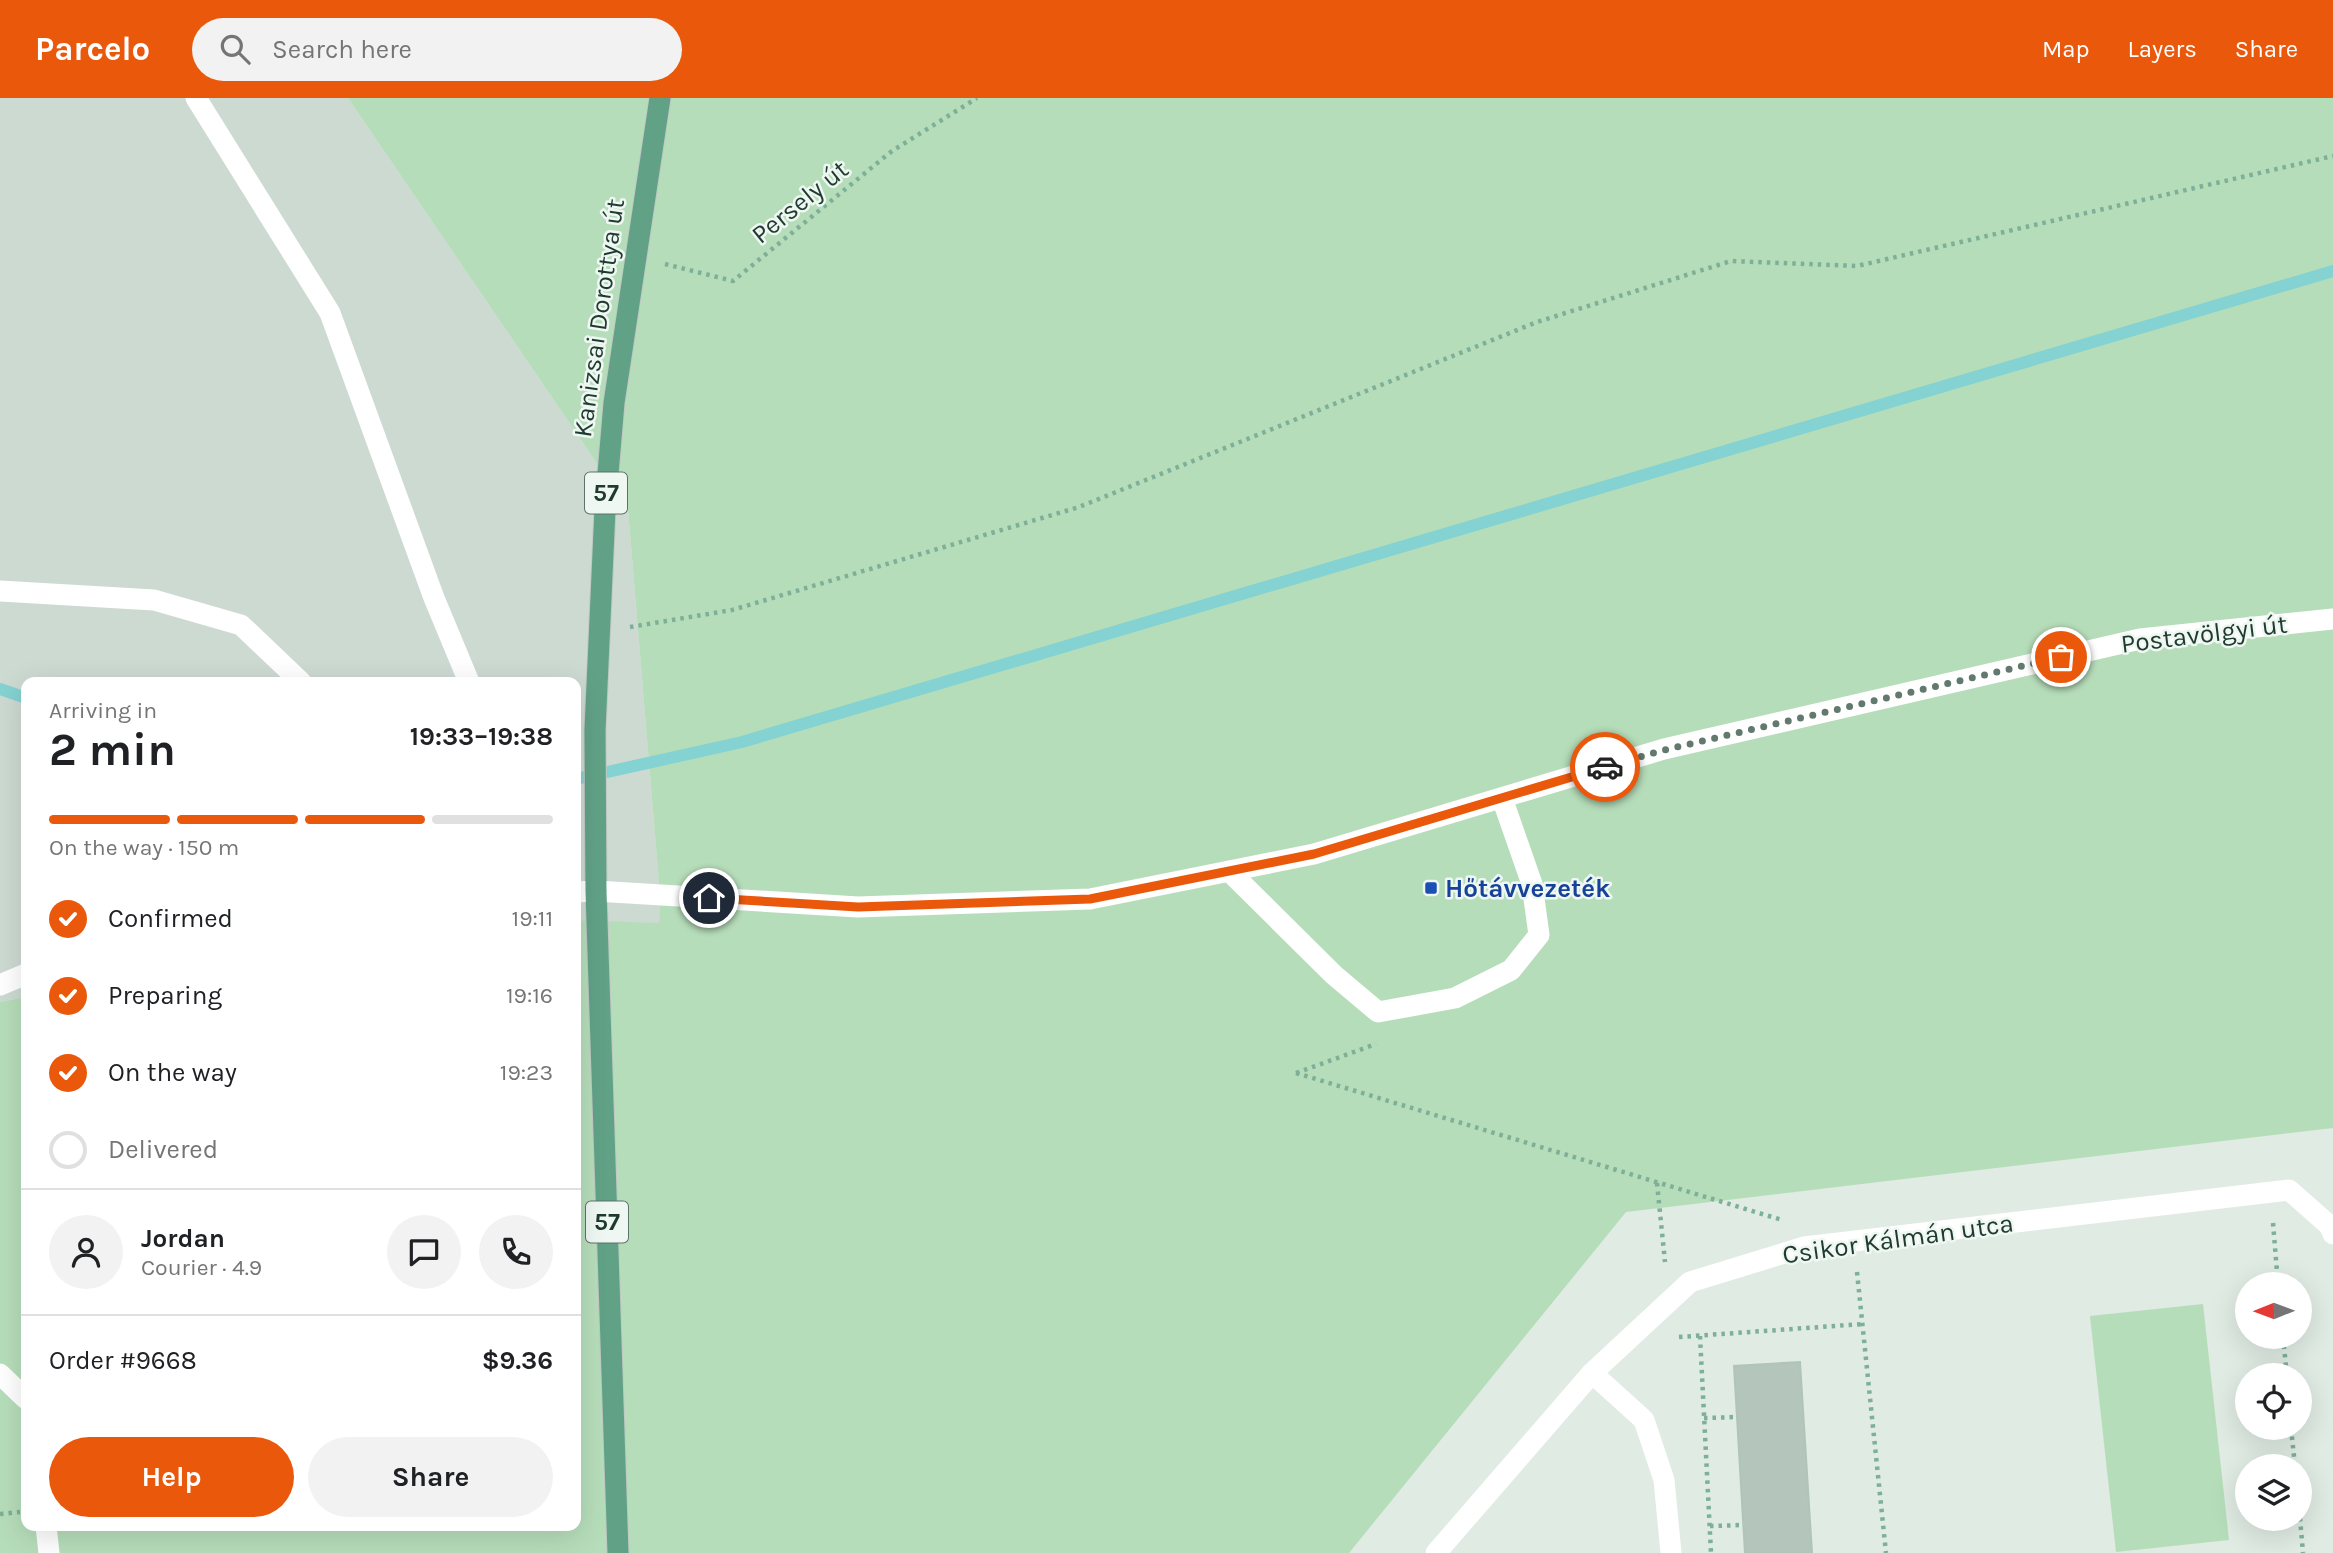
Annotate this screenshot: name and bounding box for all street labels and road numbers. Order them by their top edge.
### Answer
street label: Persely út [745,154,855,250]
street label: Kanizsai Dorottya út [567,197,631,439]
road number: 57 [585,472,627,514]
street label: Postavölgyi út [2119,608,2289,660]
road number: 57 [586,1202,628,1242]
street label: Csikor Kálmán utca [1781,1207,2015,1271]

